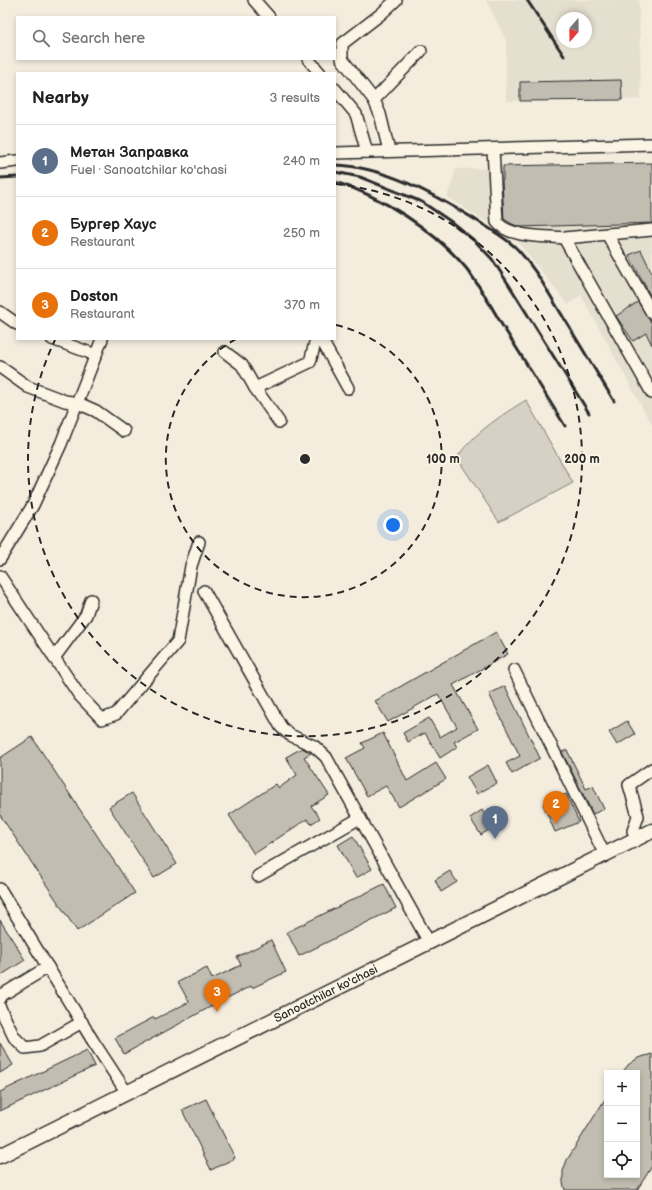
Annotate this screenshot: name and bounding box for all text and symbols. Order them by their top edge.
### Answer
north arrow [556,12,592,48]
search box [16,16,336,60]
icon: search [30,27,52,49]
text: Search here [62,29,145,48]
text: Nearby [32,88,89,108]
text: 3 results [269,90,320,106]
text: Метан Заправка [70,143,188,162]
text: 1 [42,153,48,169]
text: 240 m [283,153,320,169]
text: Fuel · Sanoatchilar ko'chasi [70,162,227,178]
text: Бургер Хаус [70,215,157,234]
text: 2 [41,225,49,241]
text: 250 m [283,225,320,241]
text: Restaurant [70,234,135,250]
text: Doston [70,287,118,306]
text: 3 [41,297,49,313]
text: 370 m [284,297,320,313]
text: Restaurant [70,306,135,322]
centre of rings [298,452,312,466]
text: 100 m [426,452,460,467]
text: 200 m [564,452,600,467]
your location [383,515,403,535]
pin: 2 [543,791,569,824]
pin: 1 [482,806,508,839]
street label: Sanoatchilar ko'chasi [272,962,381,1026]
pin: 3 [204,979,230,1012]
map controls [604,1070,640,1178]
button: + [604,1070,640,1106]
button: − [604,1106,640,1142]
button: locate [604,1142,640,1178]

